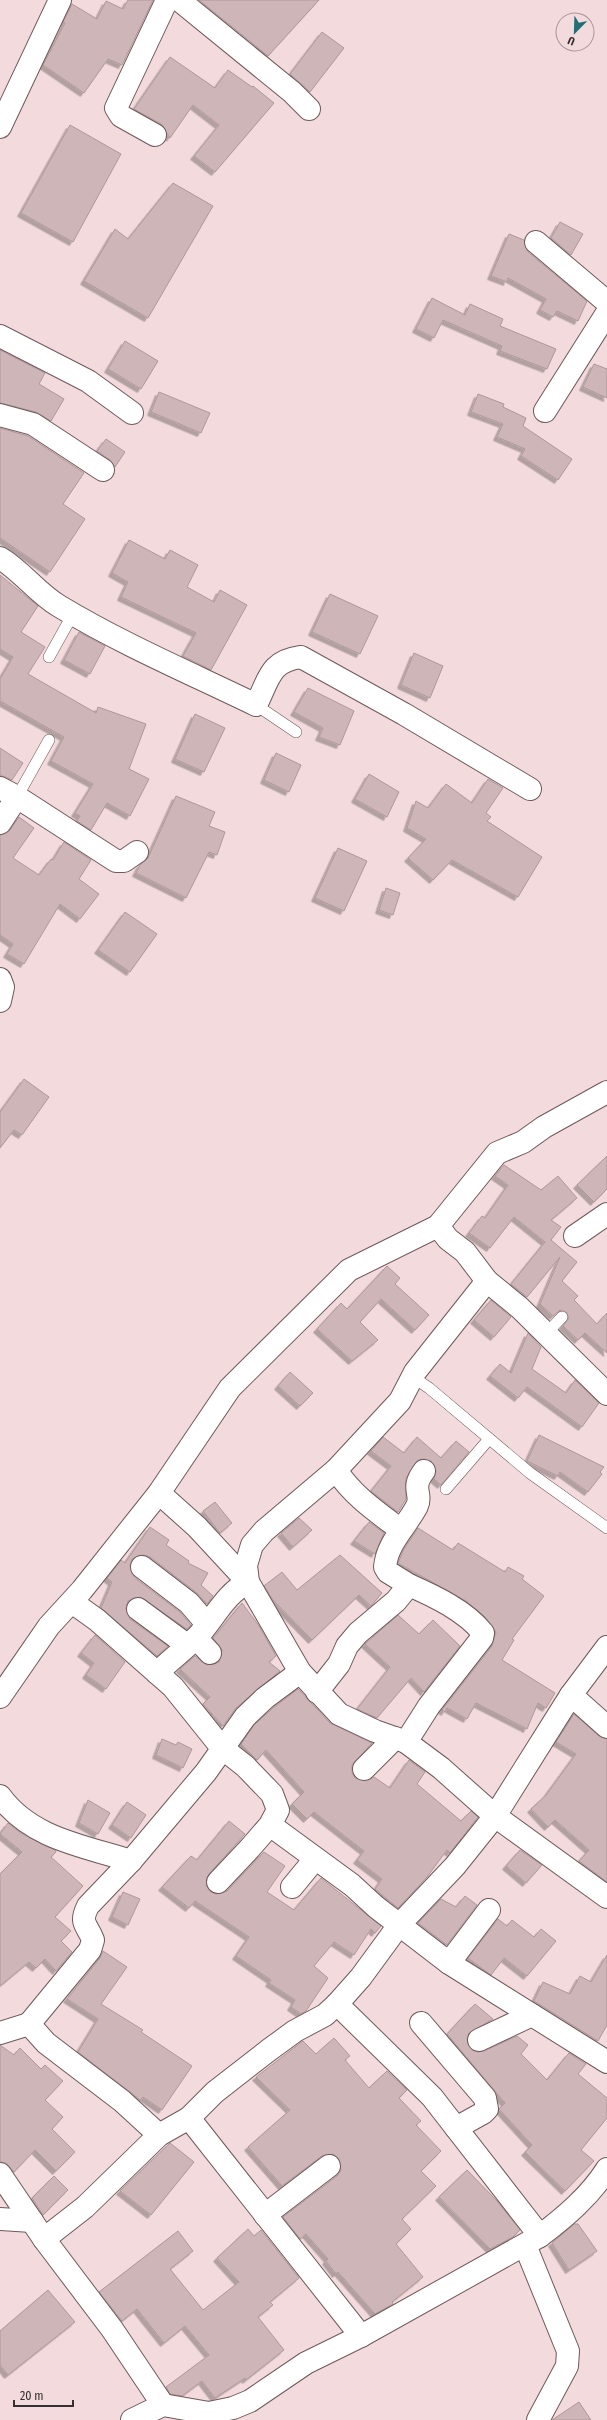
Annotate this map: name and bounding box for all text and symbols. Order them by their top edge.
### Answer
north arrow [555,12,595,52]
text: U [566,33,577,48]
scale bar [14,2382,73,2408]
text: 20 m [20,2389,44,2403]

